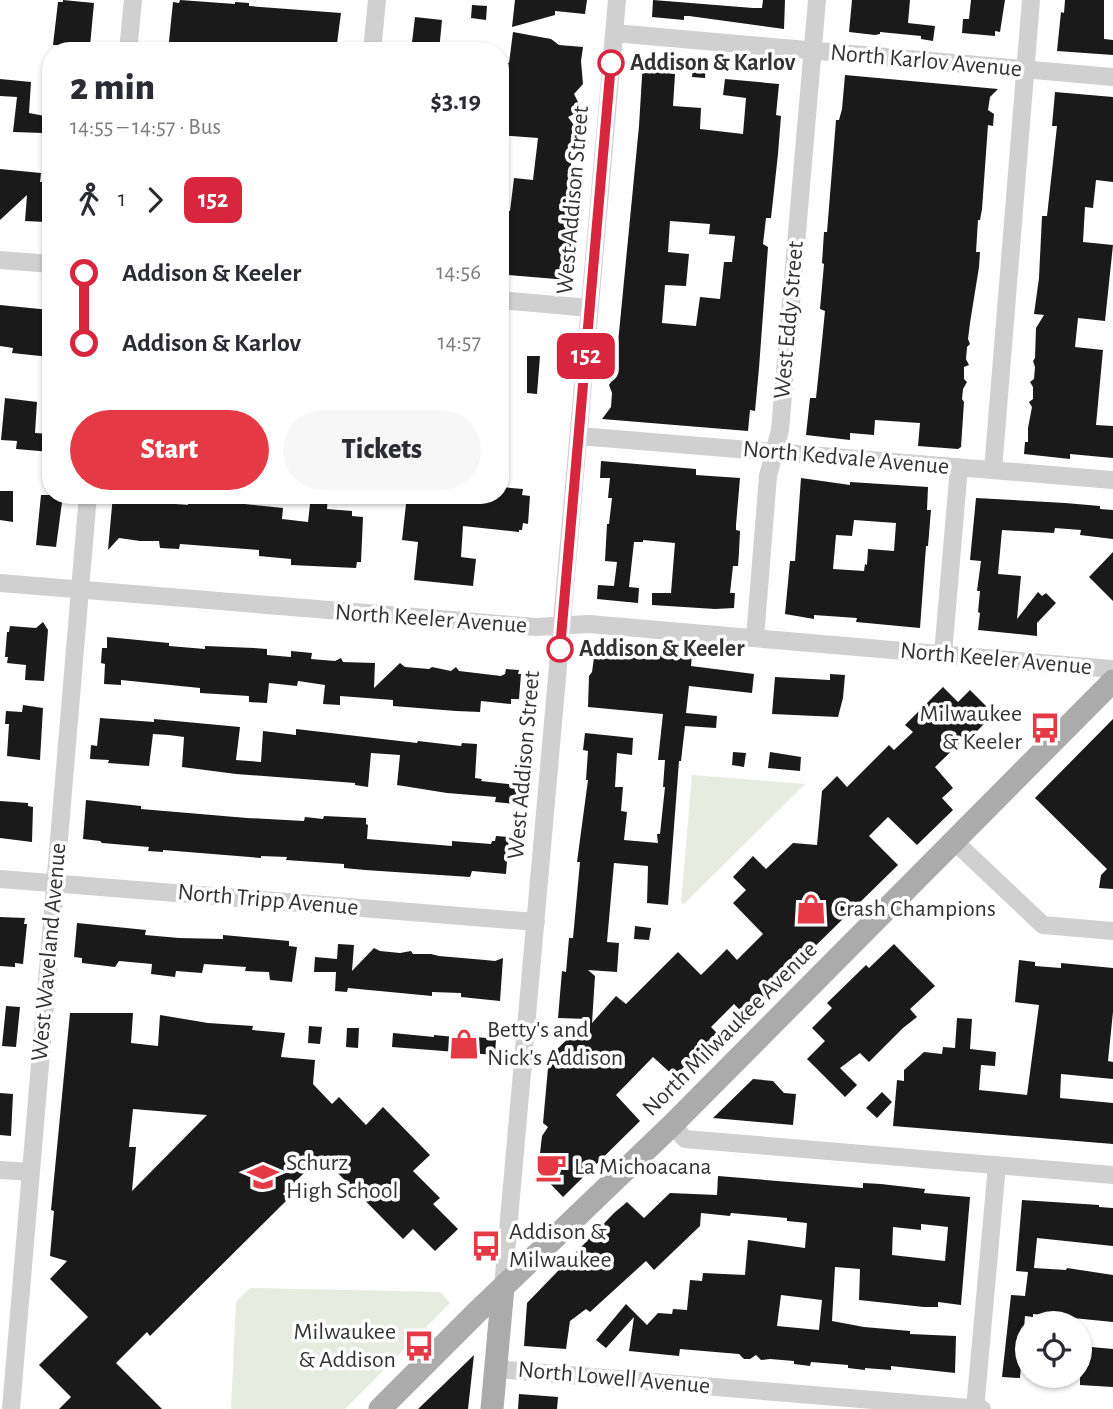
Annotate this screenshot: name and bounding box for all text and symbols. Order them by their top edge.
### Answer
street label: North Karlov Avenue [829,41,1023,81]
marker: Addison & Karlov [598,50,624,76]
place label: Addison & Karlov [630,51,796,75]
text: 2 min [70,69,155,107]
text: $3.19 [430,88,481,114]
street label: West Addison Street [553,104,593,295]
text: 14:55 – 14:57 · Bus [70,116,221,139]
icon: walk [70,181,108,219]
icon: forward [136,181,174,219]
text: 1 [118,188,126,211]
text: 152 [198,188,228,212]
street label: West Eddy Street [770,240,808,400]
text: Addison & Keeler [122,260,301,286]
text: 14:56 [436,261,481,284]
text: Addison & Karlov [122,330,301,356]
text: 14:57 [438,331,481,354]
line badge: 152 [546,333,626,379]
text: 152 [571,344,601,368]
button: Start [70,410,269,490]
button: Tickets [283,410,481,490]
street label: North Kedvale Avenue [742,437,950,479]
street label: North Keeler Avenue [334,600,528,638]
marker: Addison & Keeler [547,636,573,662]
place label: Addison & Keeler [579,637,745,661]
street label: North Keeler Avenue [899,639,1093,679]
street label: West Addison Street [504,669,544,860]
place label: Milwaukee & Keeler [920,702,1022,754]
bus stop icon: Milwaukee & Keeler [1028,711,1062,745]
street label: West Waveland Avenue [27,842,71,1062]
street label: North Tripp Avenue [177,880,359,920]
shop icon: Crash Champions [794,892,828,926]
place label: Crash Champions [834,897,996,921]
street label: North Milwaukee Avenue [638,937,822,1121]
place label: Betty's and Nick's Addison [487,1018,623,1070]
shop icon: Betty's and Nick's Addison [447,1027,481,1061]
cafe icon: La Michoacana [534,1150,568,1184]
place label: Schurz High School [286,1151,398,1203]
place label: La Michoacana [574,1155,712,1179]
school or university icon: Schurz High School [246,1160,280,1194]
place label: Addison & Milwaukee [509,1220,611,1272]
bus stop icon: Addison & Milwaukee [469,1229,503,1263]
map controls [1015,1311,1092,1388]
button: locate [1015,1311,1092,1388]
place label: Milwaukee & Addison [294,1320,396,1372]
bus stop icon: Milwaukee & Addison [402,1329,436,1363]
street label: North Lowell Avenue [517,1358,711,1398]

